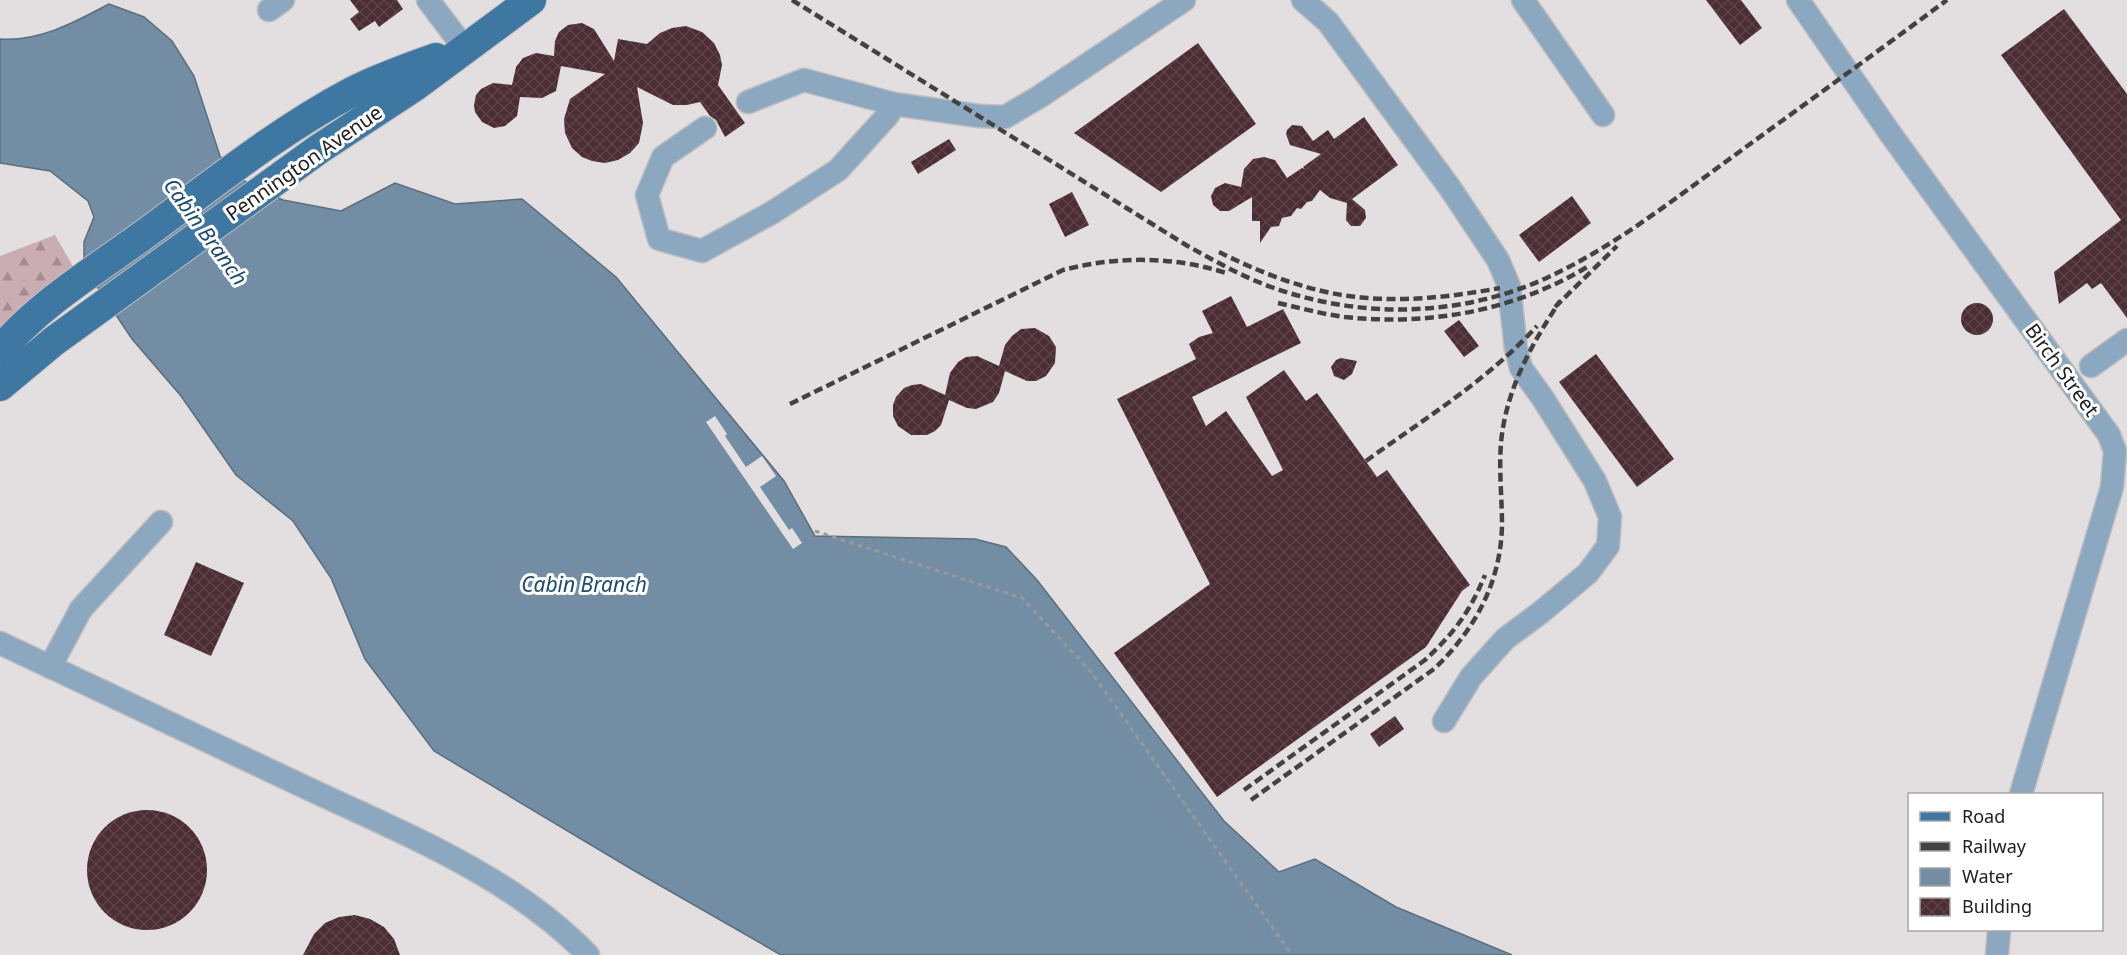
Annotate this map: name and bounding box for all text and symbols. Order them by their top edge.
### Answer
street label: Pennington Avenue [220,98,387,227]
water label: Cabin Branch [158,172,254,291]
street label: Birch Street [2019,318,2105,422]
water label: Cabin Branch [521,570,647,598]
legend [1908,793,2103,931]
text: Road [1962,804,2005,828]
text: Railway [1962,834,2027,858]
text: Water [1962,864,2013,888]
text: Building [1962,894,2032,918]

